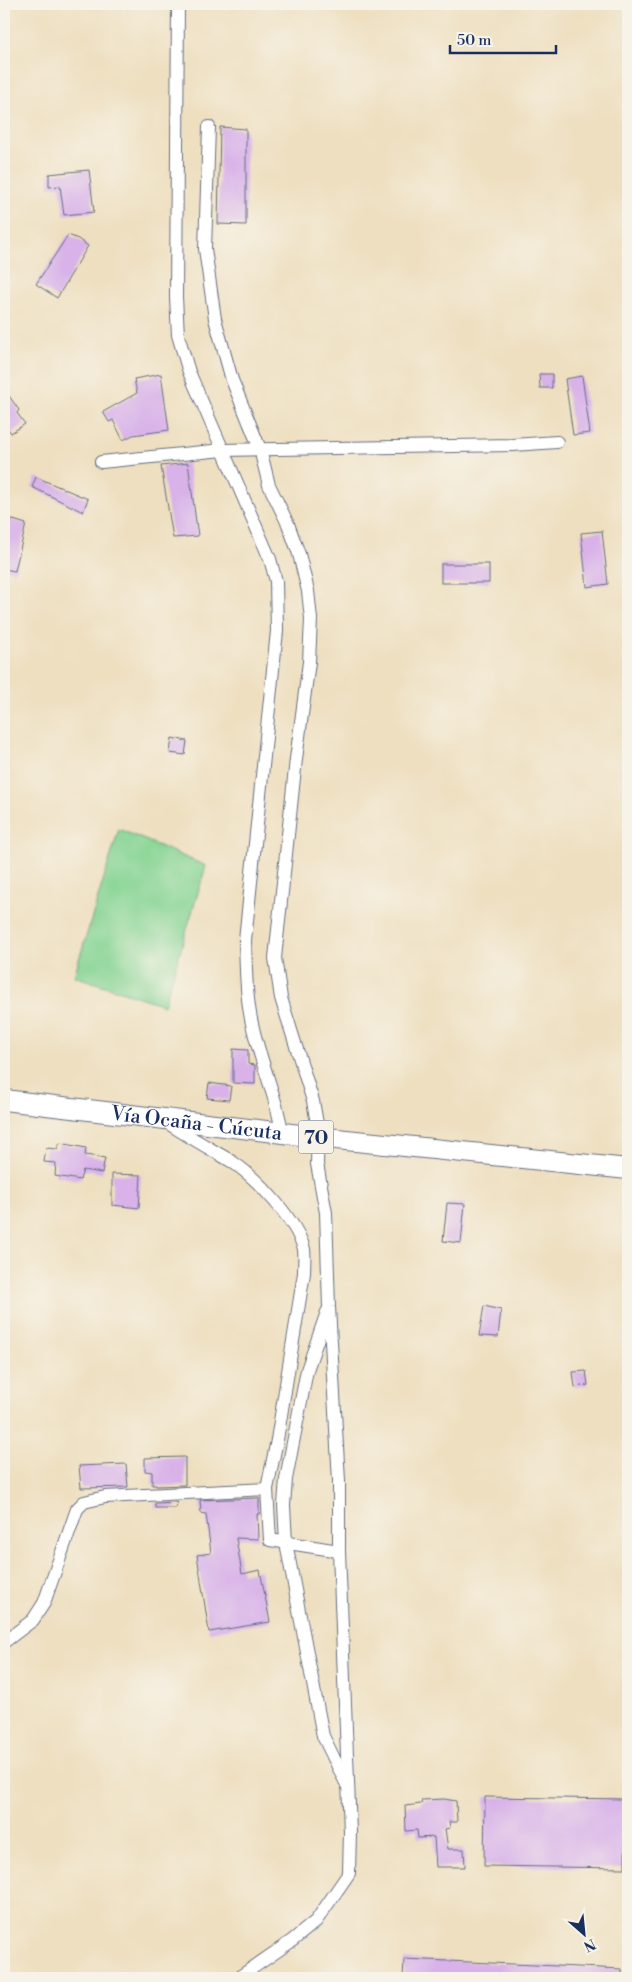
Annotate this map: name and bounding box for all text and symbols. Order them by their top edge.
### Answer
scale bar [450,22,556,54]
text: 50 m [457,31,491,50]
street label: Vía Ocaña - Cúcuta [108,1102,284,1147]
road number: 70 [298,1120,334,1154]
north arrow [560,1910,610,1960]
text: N [580,1934,598,1955]

